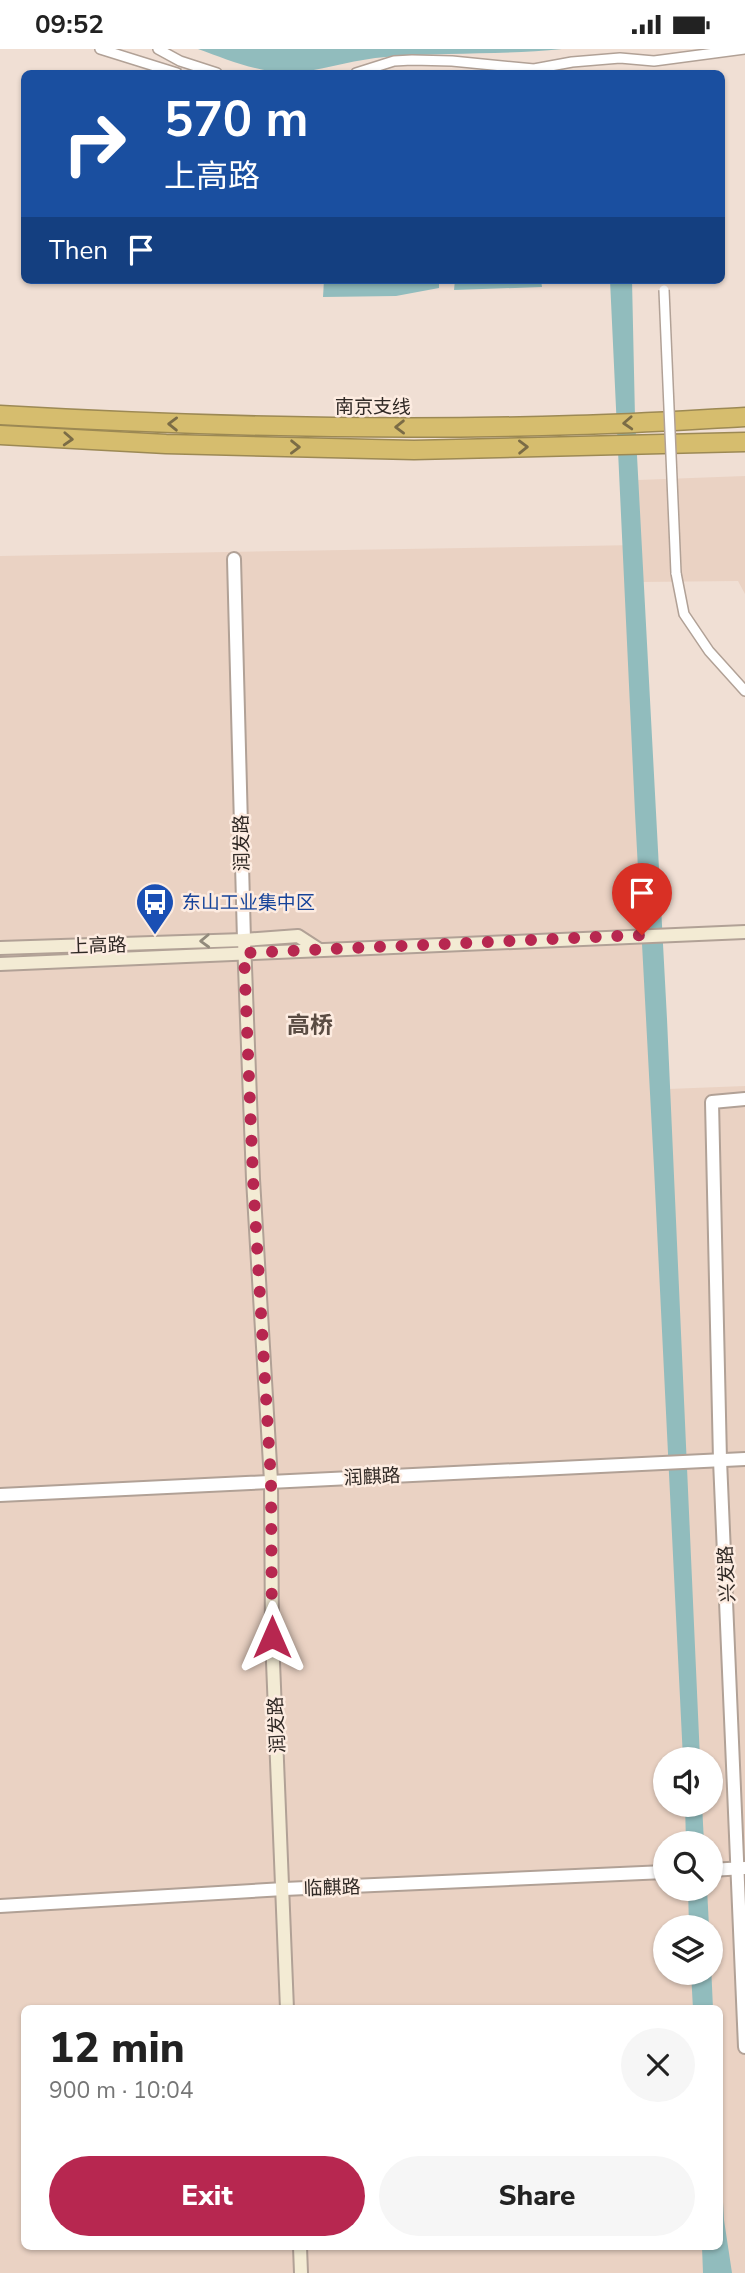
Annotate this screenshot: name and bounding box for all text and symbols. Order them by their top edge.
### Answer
text: 09:52 [35,7,104,42]
text: 570 m [164,86,308,153]
icon: right [49,98,140,189]
text: 上高路 [164,155,260,198]
icon: arrive [122,231,160,269]
text: Then [49,233,108,268]
street label: 南京支线 [335,394,411,420]
one-way arrow [622,415,633,430]
one-way arrow [167,416,178,431]
one-way arrow [395,419,405,435]
one-way arrow [63,431,74,446]
one-way arrow [290,439,301,454]
one-way arrow [518,440,529,455]
street label: 润发路 [229,814,255,872]
pin [612,863,672,935]
icon: arrive [623,874,661,912]
bus stop icon: 东山工业集中区 [134,881,176,936]
place label: 东山工业集中区 [182,890,315,916]
street label: 上高路 [69,932,127,960]
one-way arrow [199,934,210,949]
district label: 高桥 [287,1010,333,1041]
street label: 润麒路 [343,1463,401,1491]
street label: 兴发路 [713,1545,741,1603]
position arrow [235,1600,309,1674]
street label: 润发路 [263,1696,291,1754]
map controls [653,1747,723,1985]
button: sound [653,1747,723,1817]
button: search [653,1831,723,1901]
street label: 临麒路 [303,1874,361,1902]
button: layers [653,1915,723,1985]
text: 12 min [49,2020,185,2077]
button: close [621,2028,695,2102]
text: 900 m · 10:04 [49,2075,194,2106]
button: Exit [49,2156,365,2236]
button: Share [379,2156,695,2236]

